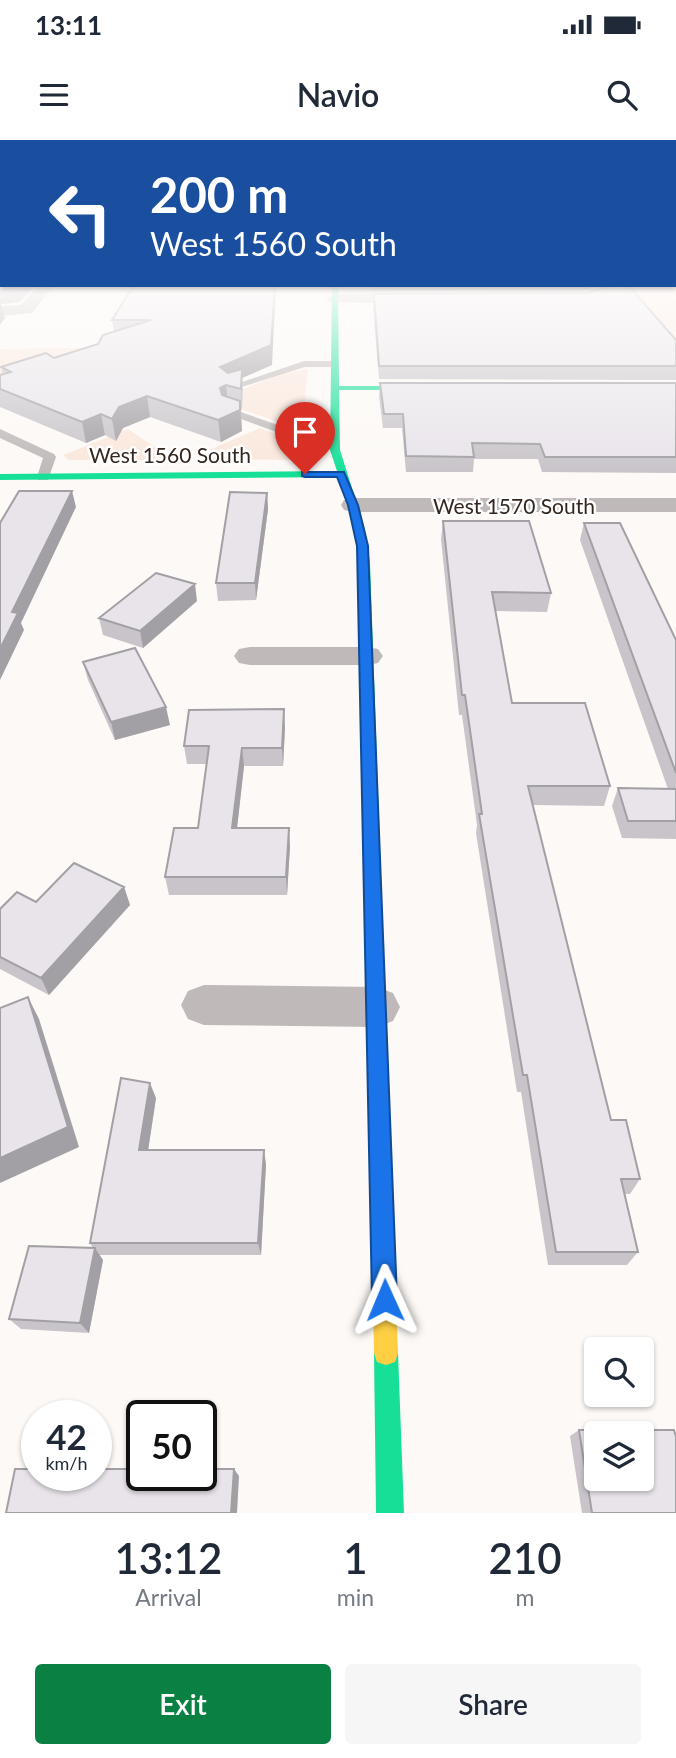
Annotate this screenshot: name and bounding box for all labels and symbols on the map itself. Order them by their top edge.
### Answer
pin [275,402,335,474]
street label: West 1560 South [89,442,251,467]
street label: West 1570 South [433,493,595,518]
position arrow [348,1263,422,1337]
speed limit sign: 50 [126,1400,217,1491]

